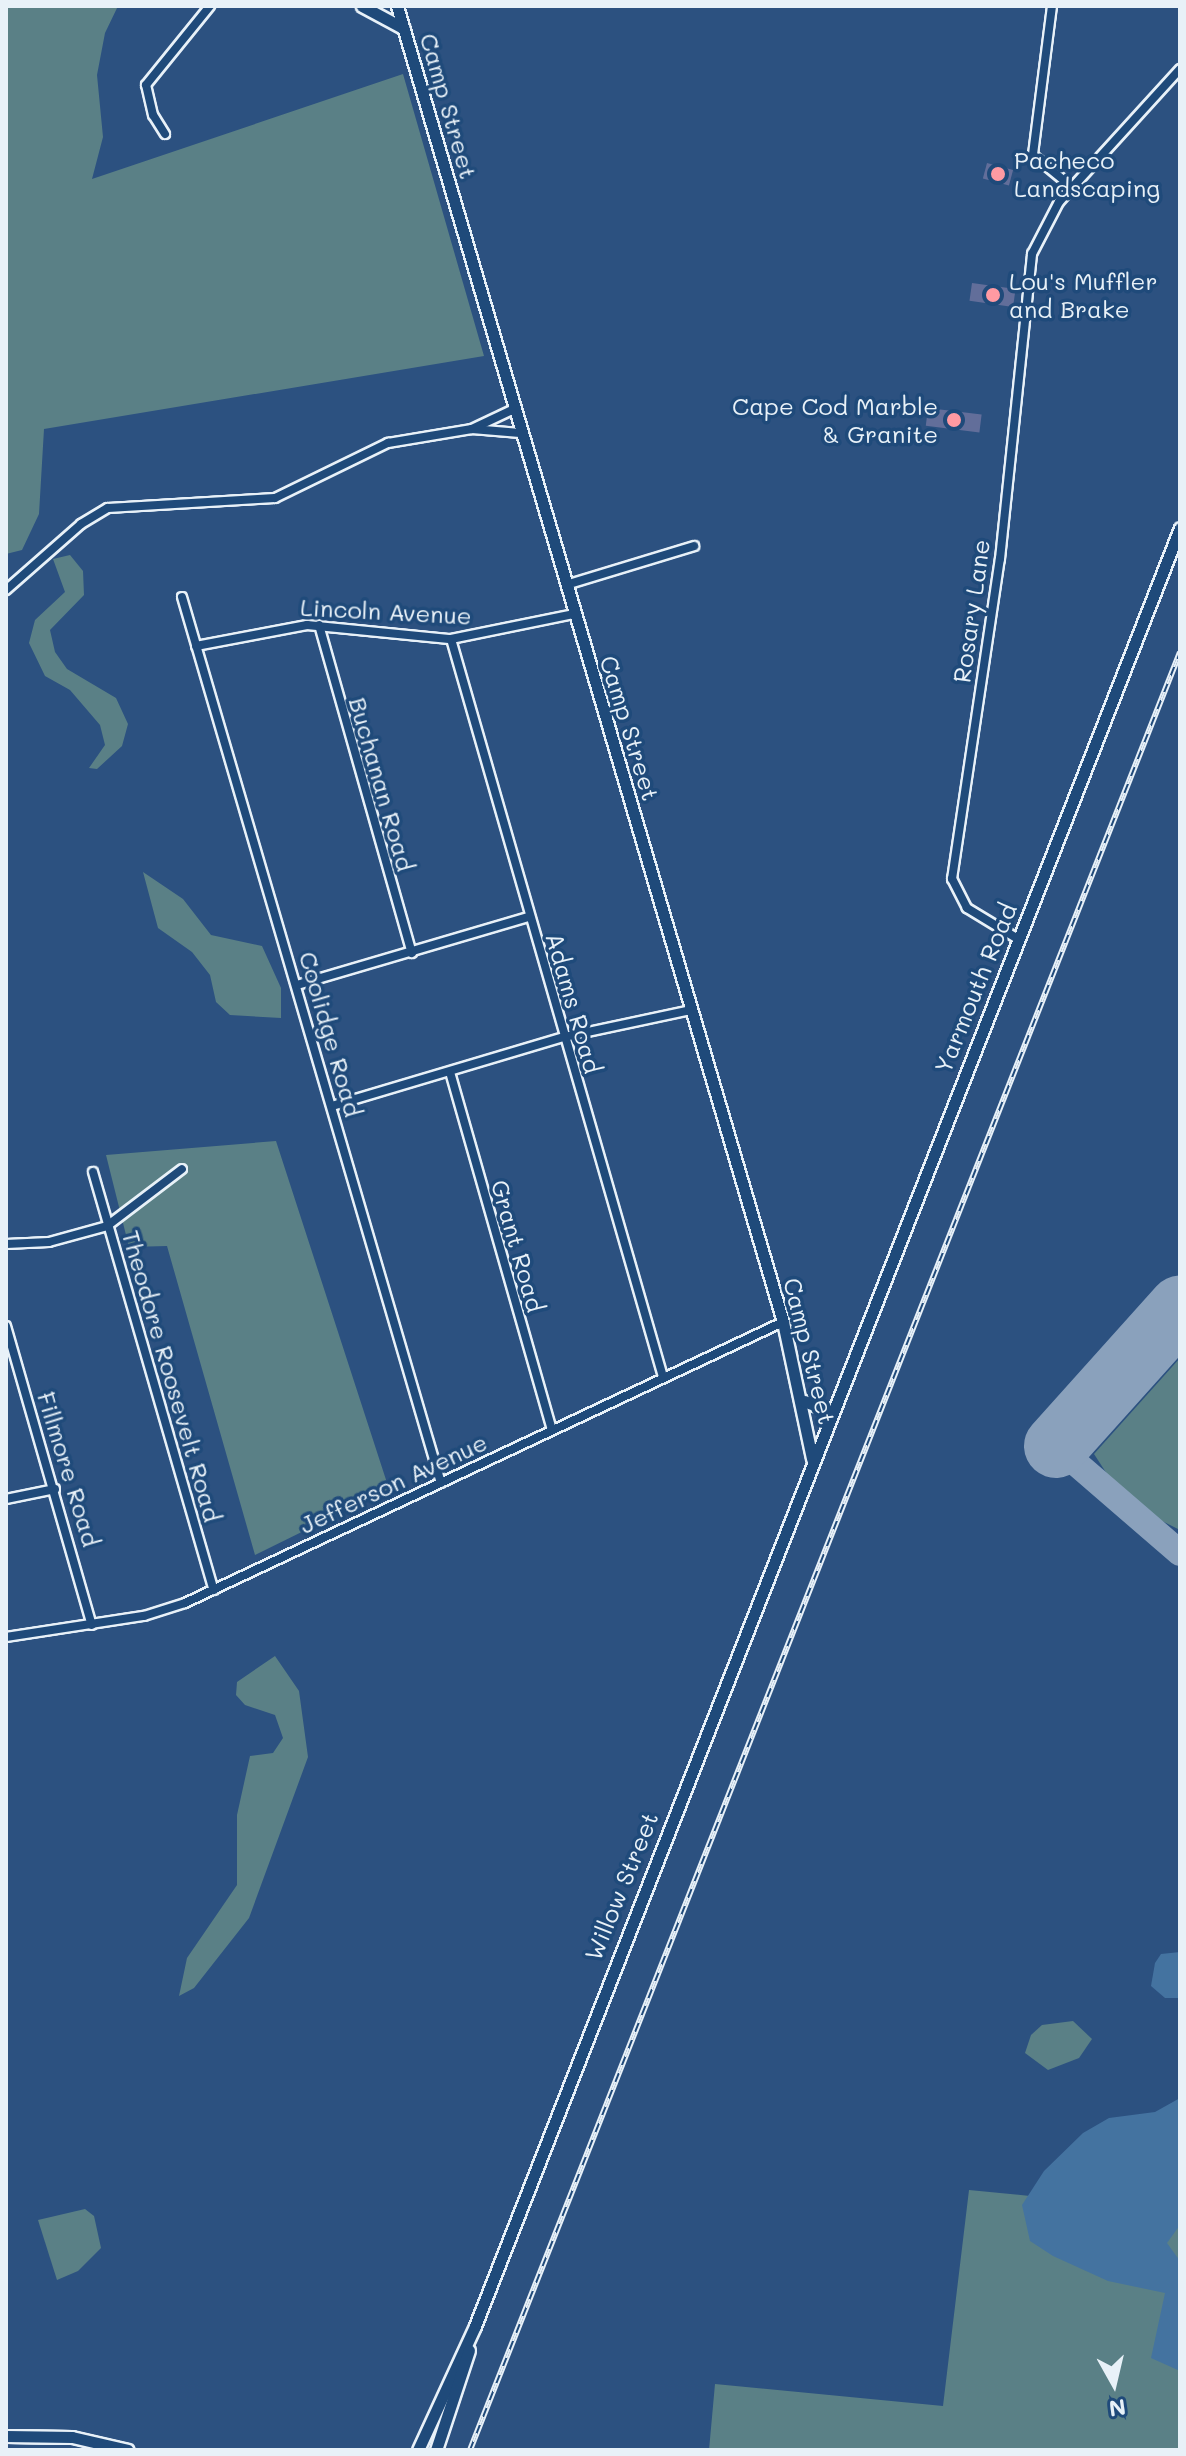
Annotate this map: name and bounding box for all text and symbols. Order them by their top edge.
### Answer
street label: Camp Street [414,30,484,182]
place label: Pacheco Landscaping [1014,146,1160,202]
marker: Pacheco Landscaping [989,165,1007,183]
place label: Lou's Muffler and Brake [1009,267,1157,323]
marker: Lou's Muffler and Brake [984,286,1002,304]
place label: Cape Cod Marble & Granite [732,392,938,448]
marker: Cape Cod Marble & Granite [945,411,963,429]
street label: Rosary Lane [947,538,995,684]
street label: Lincoln Avenue [300,592,472,630]
street label: Camp Street [594,652,666,804]
street label: Buchanan Road [343,694,421,874]
street label: Yarmouth Road [928,899,1022,1077]
street label: Adams Road [540,929,608,1077]
street label: Coolidge Road [294,948,368,1120]
street label: Grant Road [485,1177,551,1315]
street label: Theodore Roosevelt Road [117,1227,227,1525]
street label: Camp Street [778,1275,842,1427]
street label: Fillmore Road [32,1388,106,1550]
street label: Jefferson Avenue [295,1427,491,1539]
street label: Willow Street [578,1808,664,1964]
north arrow [1074,2344,1154,2424]
text: N [1107,2393,1128,2424]

